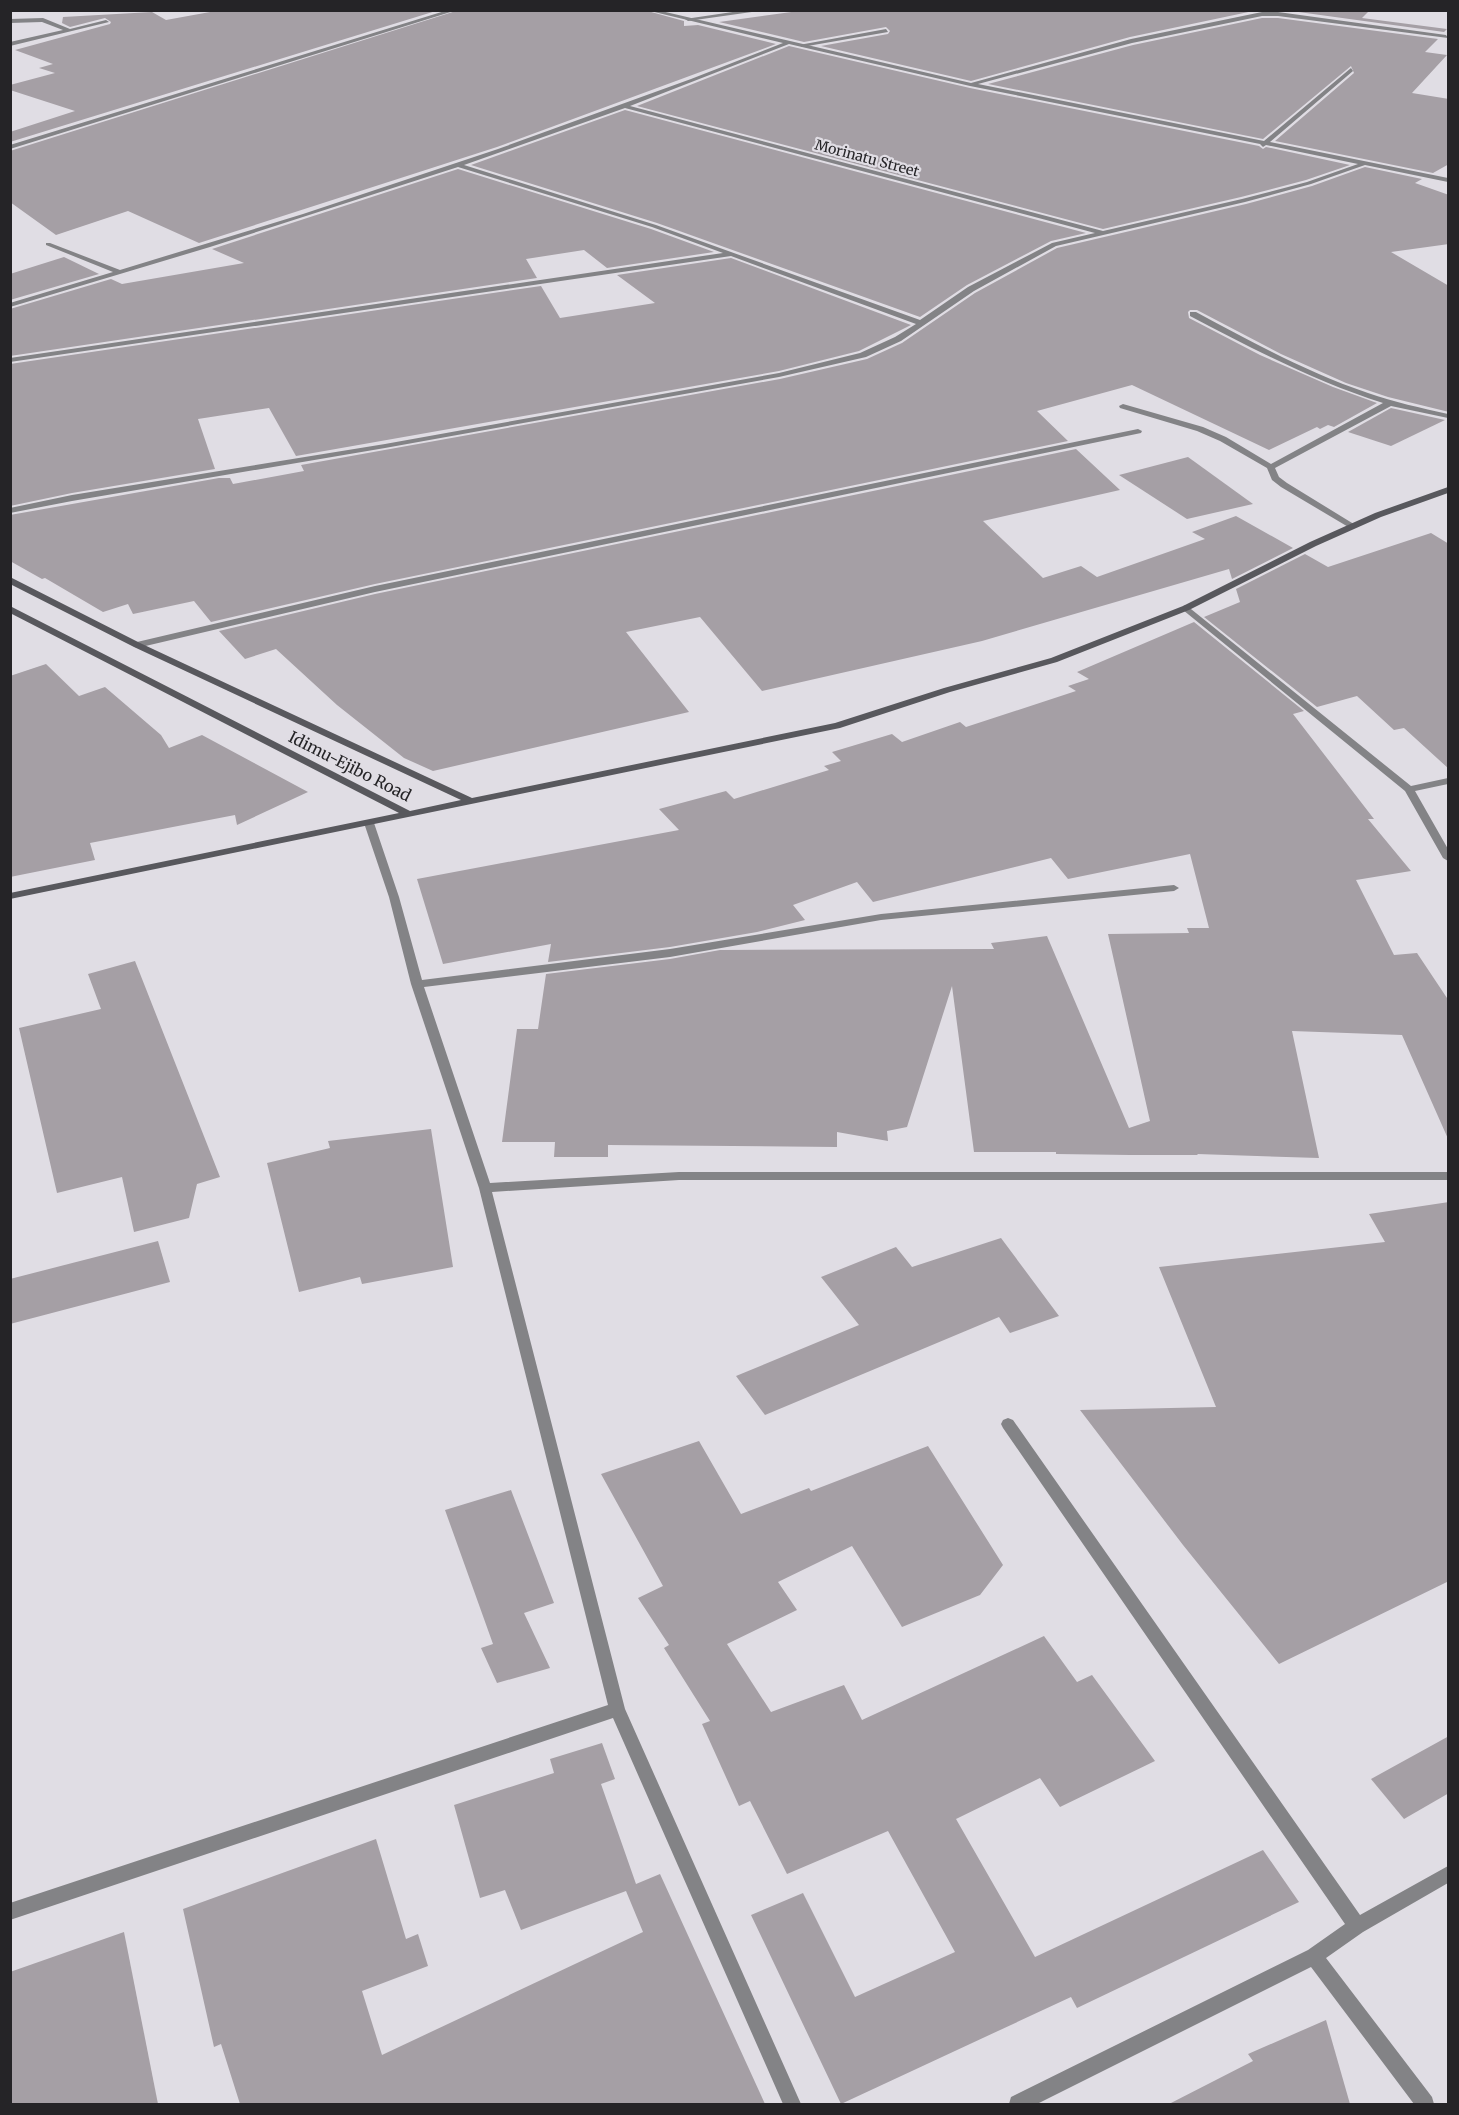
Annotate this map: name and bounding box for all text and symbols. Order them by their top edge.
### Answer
street label: Morinatu Street [813,135,922,181]
street label: Idimu-Ejibo Road [286,727,415,806]

